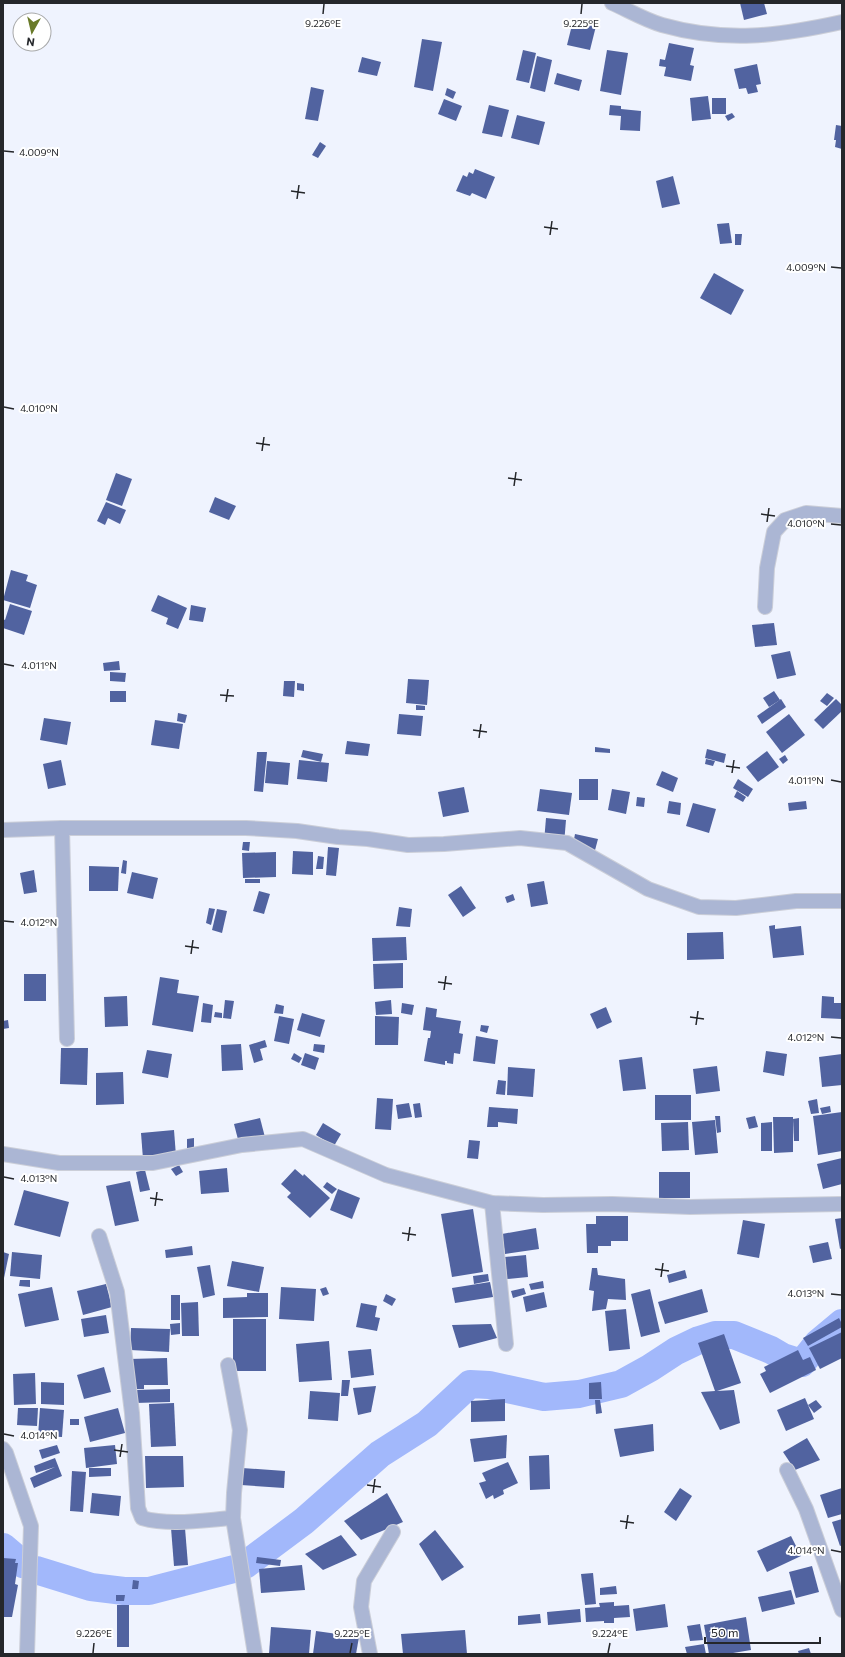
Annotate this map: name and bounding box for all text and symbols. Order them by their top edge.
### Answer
north arrow [12,12,52,52]
text: 9.226°E [305,17,341,29]
text: 9.225°E [563,17,599,29]
text: N [26,35,36,49]
text: 4.009°N [19,146,59,158]
text: 4.009°N [786,261,826,273]
text: 4.010°N [20,402,58,414]
text: 4.010°N [787,517,825,529]
text: 4.011°N [21,659,57,671]
text: 4.011°N [788,774,824,786]
text: 4.012°N [21,916,57,928]
text: 4.012°N [788,1031,824,1043]
text: 4.013°N [21,1172,57,1184]
text: 4.013°N [788,1287,824,1299]
text: 4.014°N [20,1429,58,1441]
text: 4.014°N [787,1544,825,1556]
scale bar [705,1619,820,1645]
text: 50 m [711,1625,739,1639]
text: 9.226°E [76,1627,112,1639]
text: 9.225°E [334,1627,370,1639]
text: 9.224°E [592,1627,628,1639]

